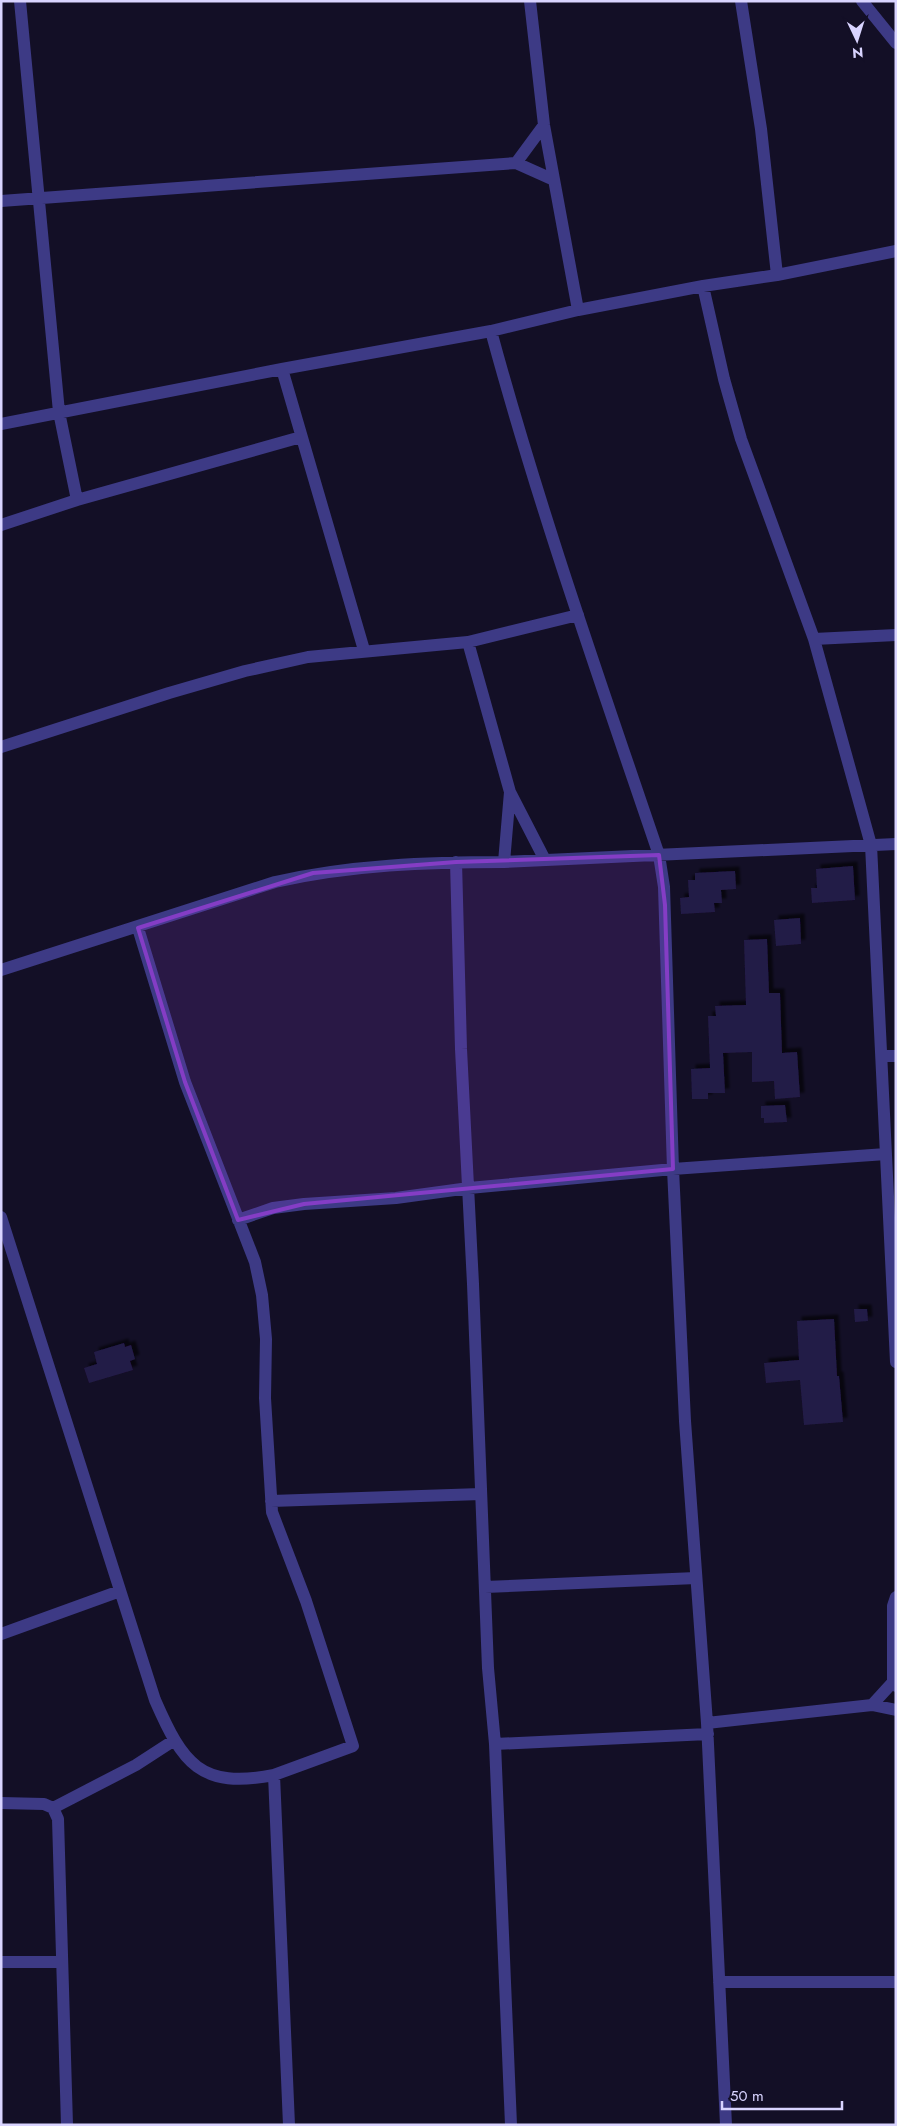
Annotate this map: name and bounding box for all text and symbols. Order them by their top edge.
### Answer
north arrow [832,15,882,65]
text: N [852,43,864,63]
scale bar [722,2078,842,2110]
text: 50 m [730,2085,764,2107]

